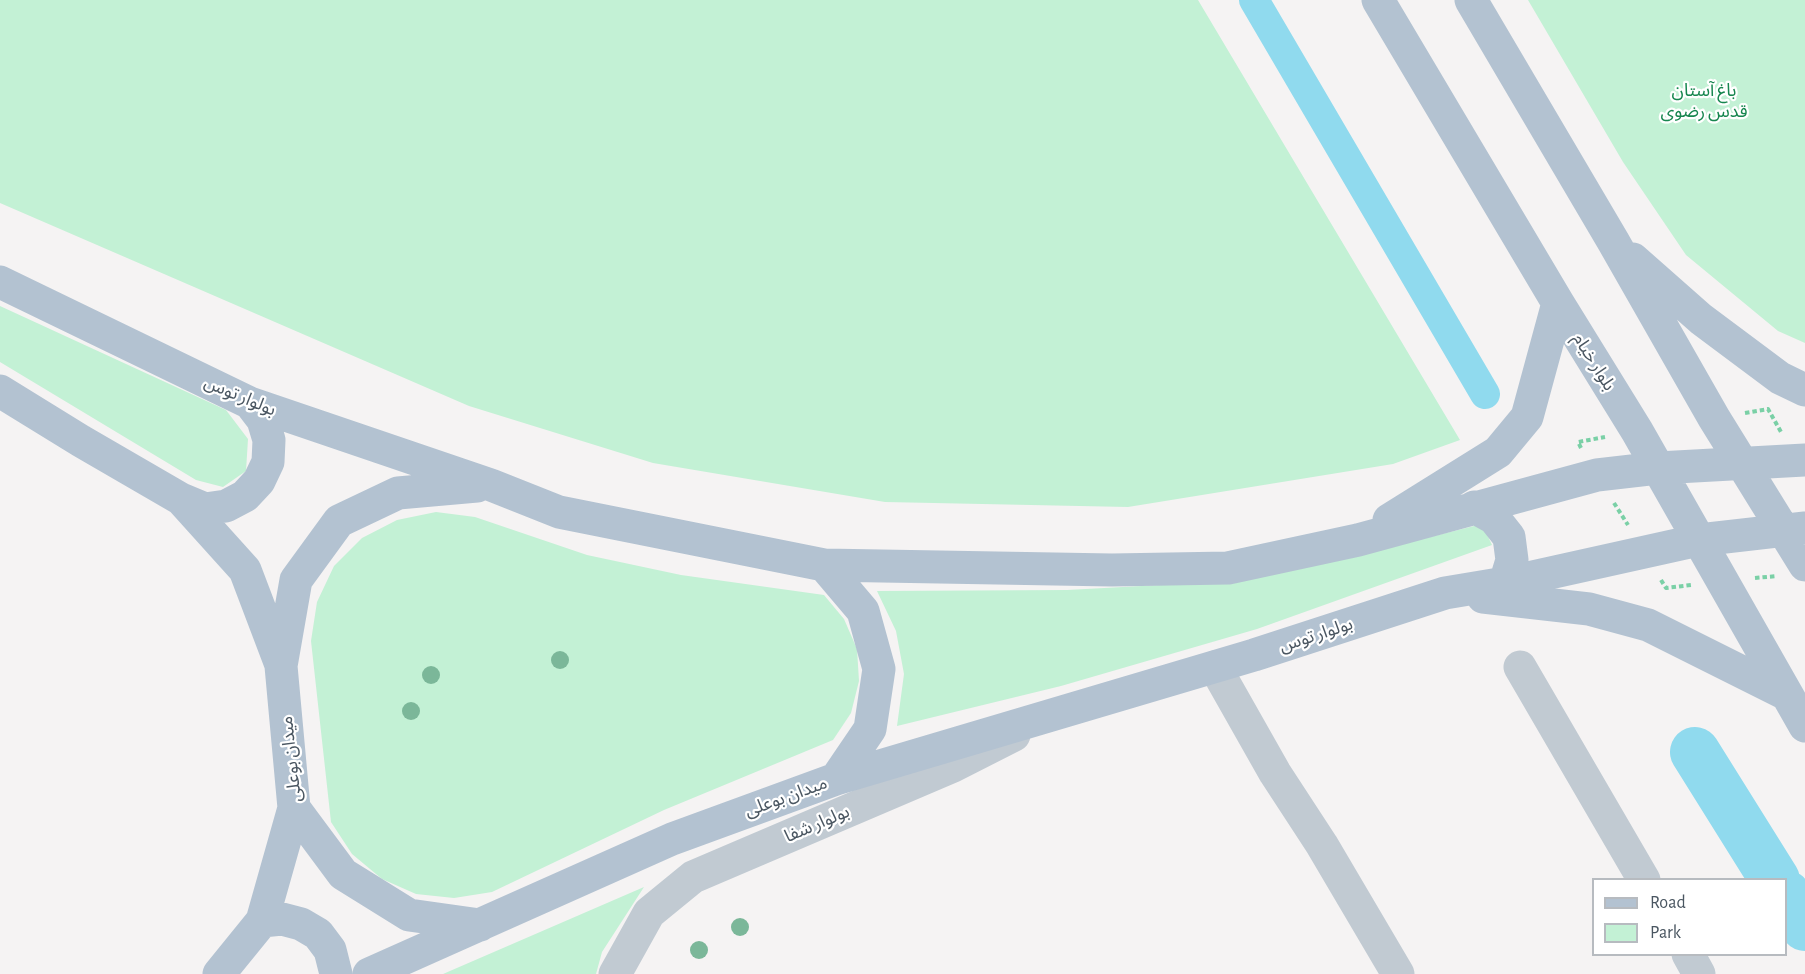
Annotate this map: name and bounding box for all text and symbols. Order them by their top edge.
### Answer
park label: باغ آستان قدس رضوی [1661,80,1747,122]
street label: بلوار خیام [1568,329,1620,395]
street label: بولوار توس [201,371,279,421]
street label: بولوار توس [1277,613,1355,657]
street label: میدان بوعلی [276,715,306,803]
street label: میدان بوعلی [742,772,830,822]
street label: بولوار شفا [781,801,853,847]
legend [1592,878,1787,956]
text: Road [1650,894,1686,912]
text: Park [1650,924,1681,942]

